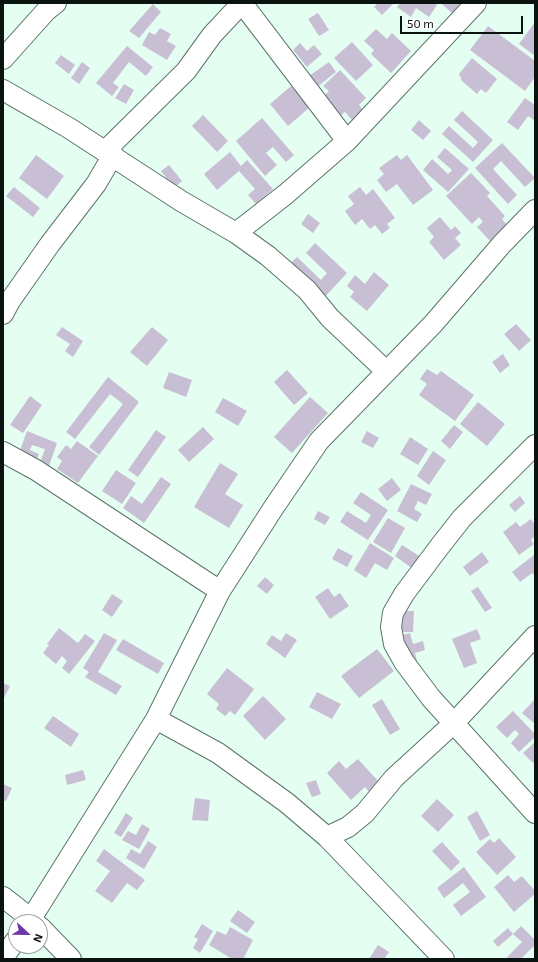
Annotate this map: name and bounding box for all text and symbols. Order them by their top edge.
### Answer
scale bar [402,8,525,34]
text: 50 m [407,16,434,30]
north arrow [8,914,48,954]
text: N [31,932,46,944]

